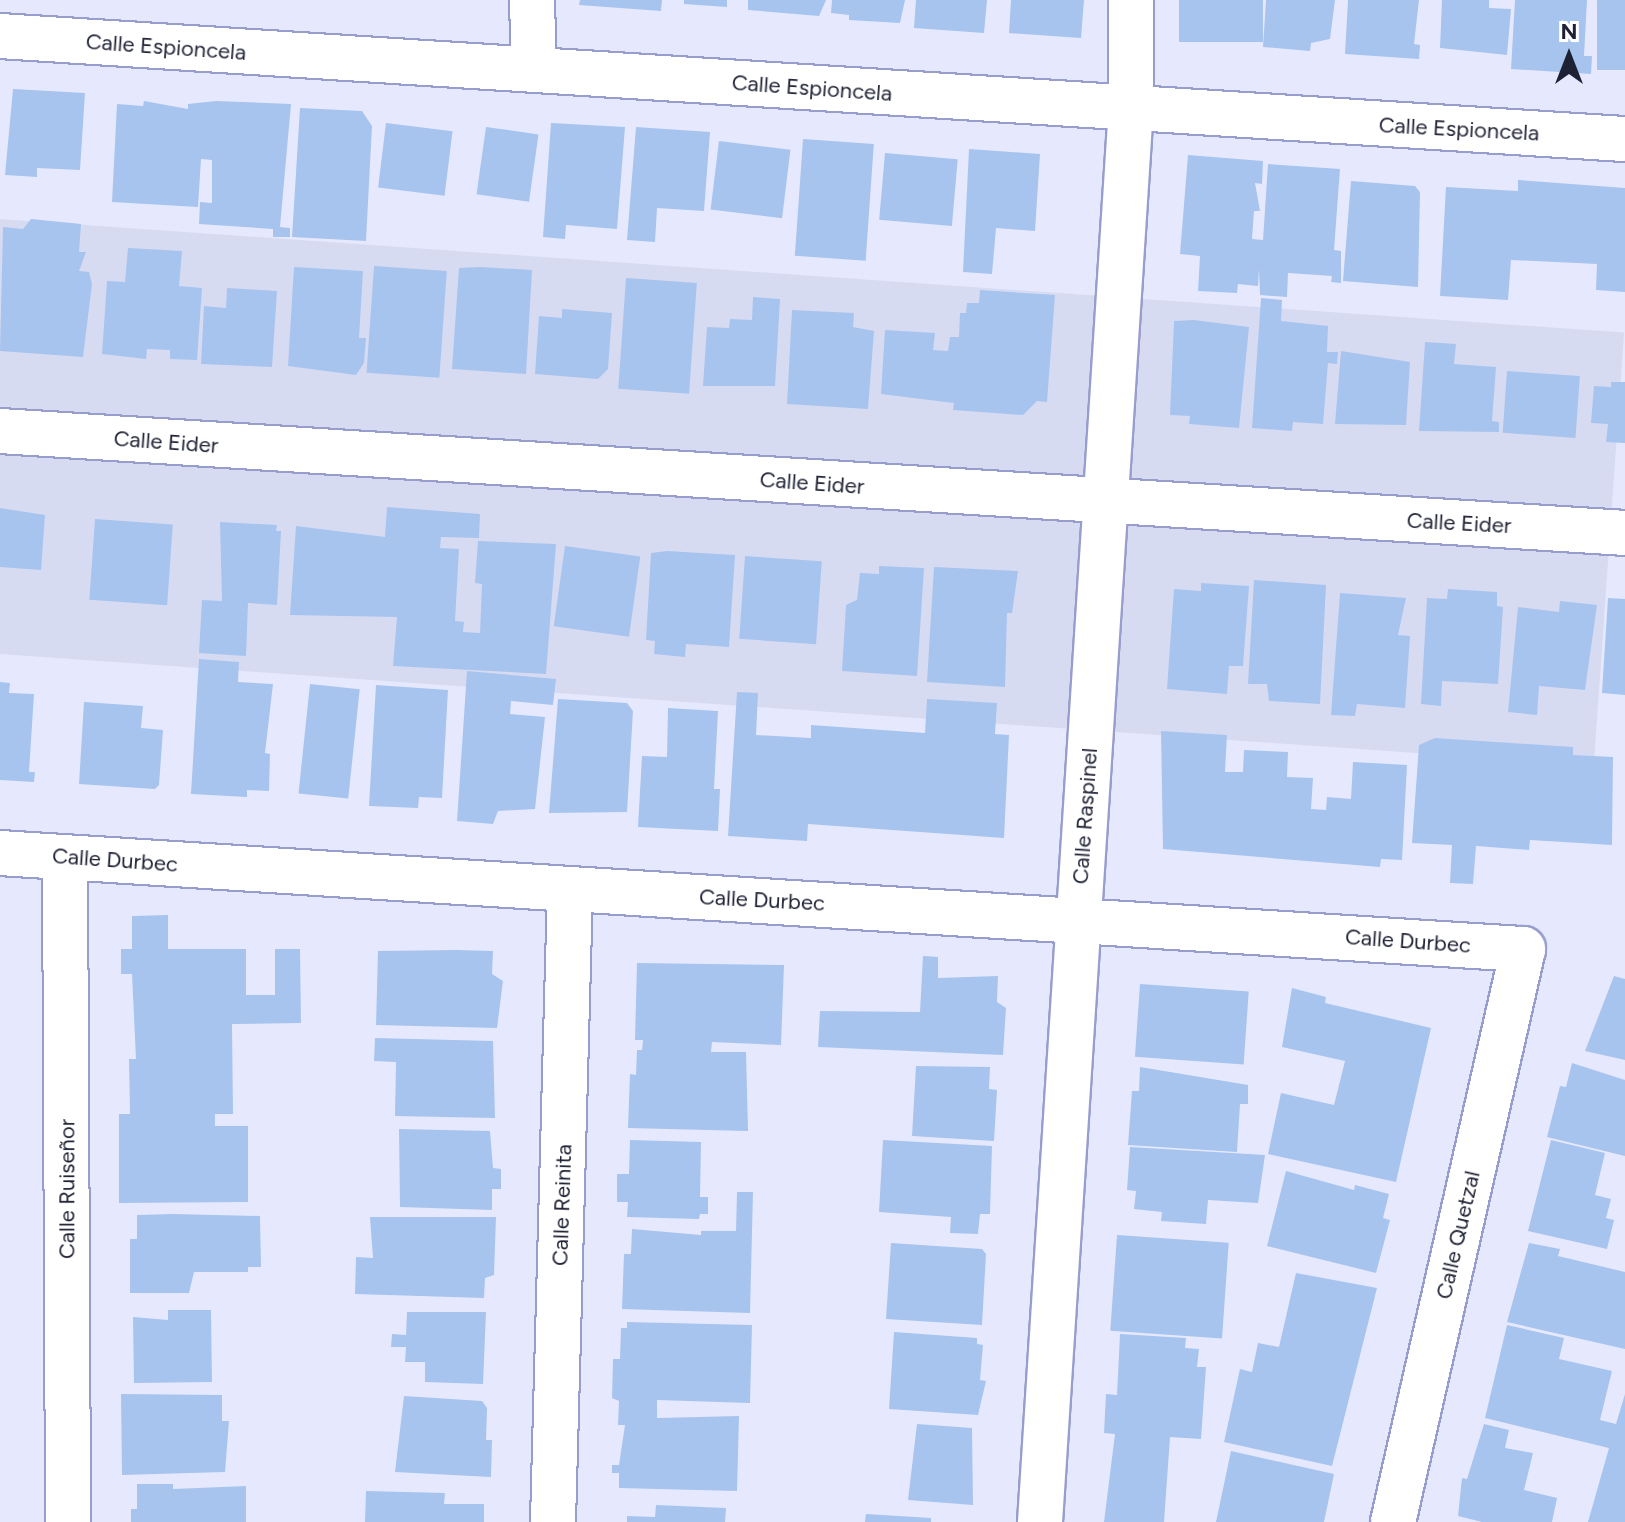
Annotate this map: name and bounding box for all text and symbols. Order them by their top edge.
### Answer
north arrow [1529,16,1609,96]
text: N [1560,18,1578,45]
street label: Calle Espioncela [85,28,247,66]
street label: Calle Espioncela [731,69,893,107]
street label: Calle Espioncela [1378,112,1540,146]
street label: Calle Eider [113,425,219,459]
street label: Calle Eider [759,466,865,500]
street label: Calle Eider [1406,507,1512,539]
street label: Calle Raspinel [1067,747,1103,885]
street label: Calle Durbec [51,842,179,878]
street label: Calle Durbec [698,884,826,916]
street label: Calle Durbec [1344,923,1472,959]
street label: Calle Ruiseñor [54,1119,80,1259]
street label: Calle Reinita [547,1144,577,1266]
street label: Calle Quetzal [1430,1168,1486,1302]

